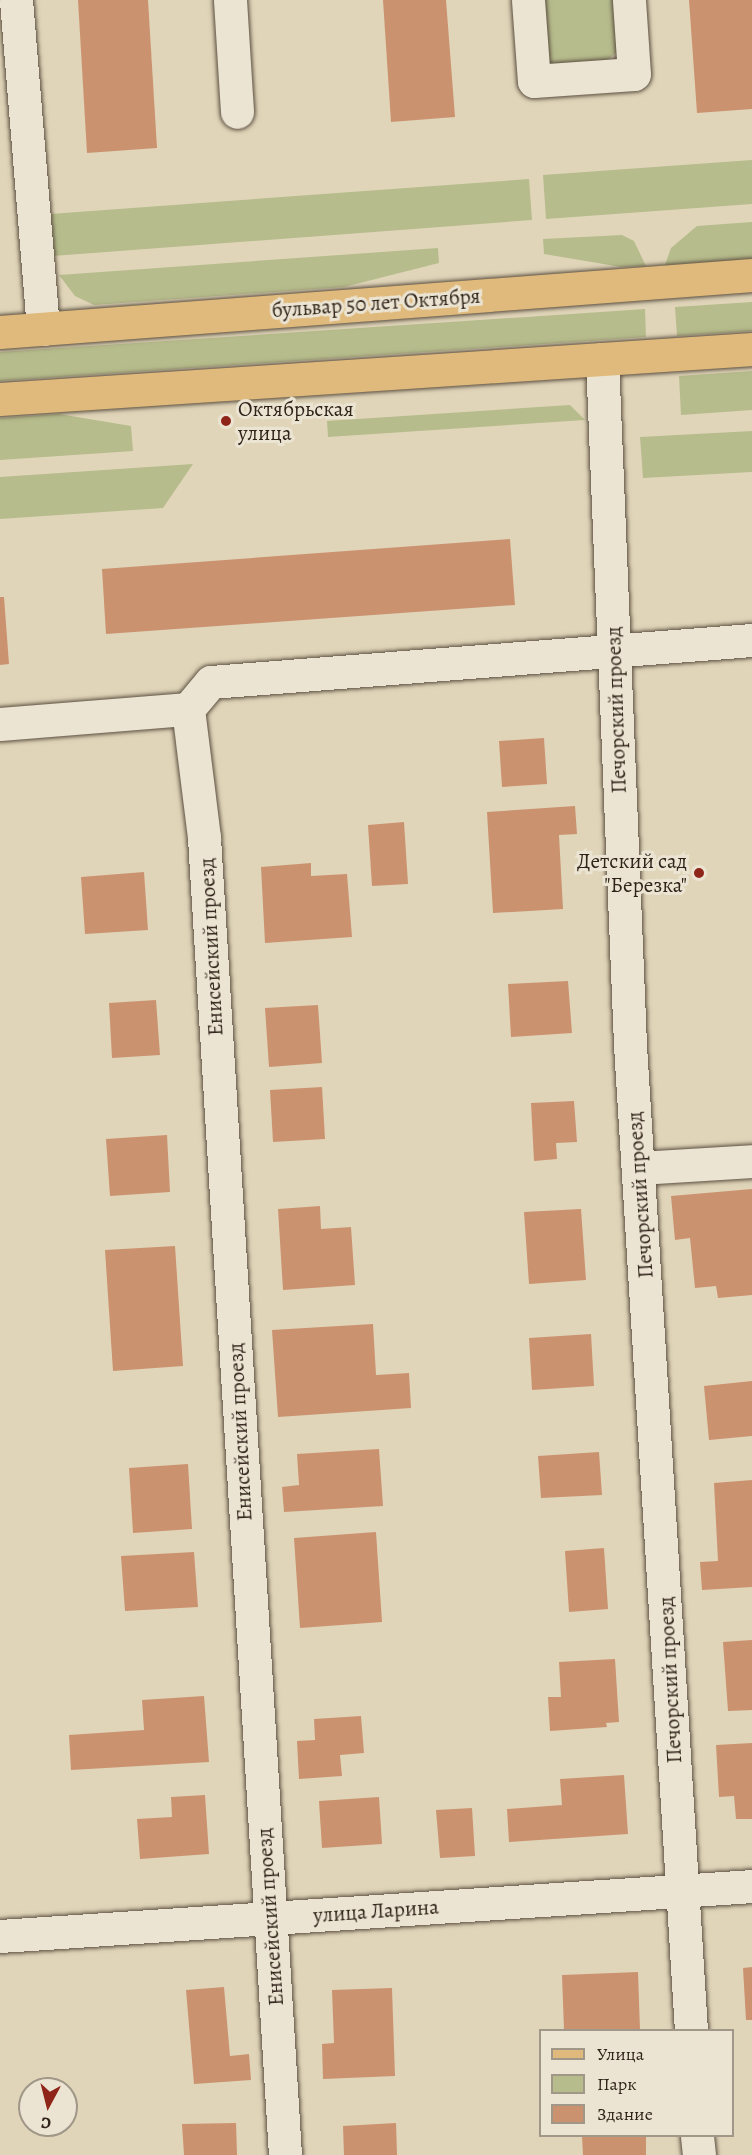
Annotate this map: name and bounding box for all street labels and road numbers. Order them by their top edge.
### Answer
street label: бульвар 50 лет Октября [271,283,481,323]
street label: Печорский проезд [600,626,632,794]
street label: Енисейский проезд [194,857,228,1037]
street label: Печорский проезд [622,1111,658,1279]
street label: Енисейский проезд [223,1342,257,1522]
street label: Печорский проезд [653,1596,687,1764]
street label: Енисейский проезд [251,1827,289,2007]
street label: улица Ларина [312,1894,440,1928]

